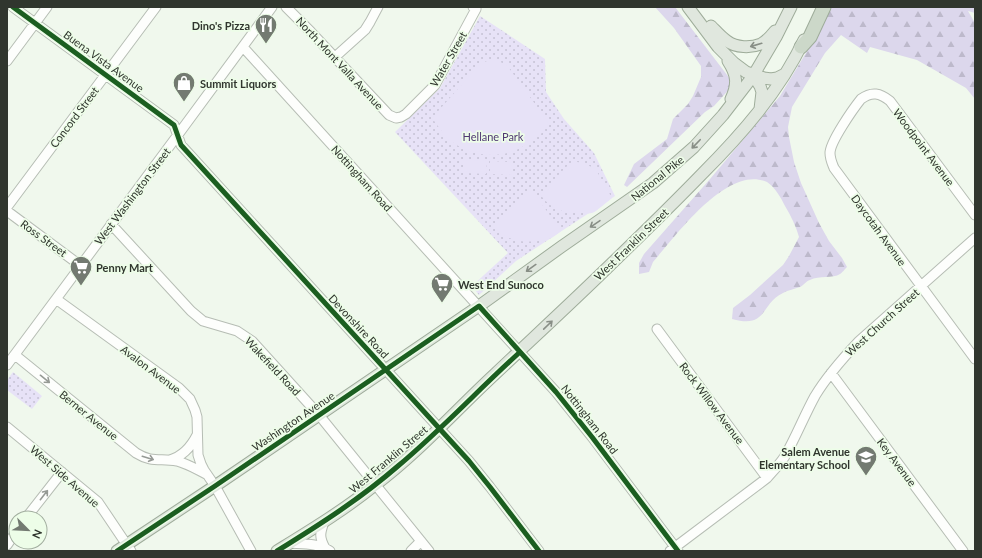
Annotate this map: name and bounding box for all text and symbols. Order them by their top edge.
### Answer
restaurant icon: Dino's Pizza [253,12,279,45]
street label: North Mont Valla Avenue [294,14,386,112]
place label: Dino's Pizza [192,19,250,32]
street label: Buena Vista Avenue [61,28,147,95]
street label: Water Street [427,29,469,89]
one-way arrow [750,42,763,49]
shop icon: Summit Liquors [171,70,197,103]
place label: Summit Liquors [200,77,276,90]
street label: Concord Street [47,84,101,150]
street label: Woodpoint Avenue [891,106,957,188]
park label: Hellane Park [463,130,524,143]
one-way arrow [691,139,701,149]
street label: Nottingham Road [329,142,395,214]
street label: West Washington Street [91,145,173,247]
street label: National Pike [628,153,686,203]
street label: Daycotah Avenue [849,192,909,268]
street label: West Franklin Street [591,205,671,283]
street label: Ross Street [18,217,70,259]
one-way arrow [590,220,601,228]
supermarket icon: Penny Mart [68,254,94,287]
place label: Penny Mart [96,261,154,274]
one-way arrow [526,264,537,272]
supermarket icon: West End Sunoco [429,271,455,304]
place label: West End Sunoco [458,278,544,291]
street label: West Church Street [842,285,922,359]
street label: Devonshire Road [326,292,392,360]
one-way arrow [543,320,553,330]
street label: Wakefield Road [243,334,303,398]
street label: Avalon Avenue [118,342,184,396]
street label: Rock Willow Avenue [677,360,747,447]
one-way arrow [40,375,51,384]
street label: Nottingham Road [559,382,621,456]
street label: Berner Avenue [57,387,121,443]
street label: Washington Avenue [249,388,337,453]
street label: West Franklin Street [346,422,430,496]
street label: Key Avenue [875,435,919,489]
street label: West Side Avenue [28,442,102,510]
school or university icon: Salem Avenue Elementary School [853,444,879,477]
place label: Salem Avenue Elementary School [759,445,850,471]
one-way arrow [141,455,154,462]
one-way arrow [39,489,48,500]
north arrow [8,510,48,550]
text: N [30,528,45,541]

